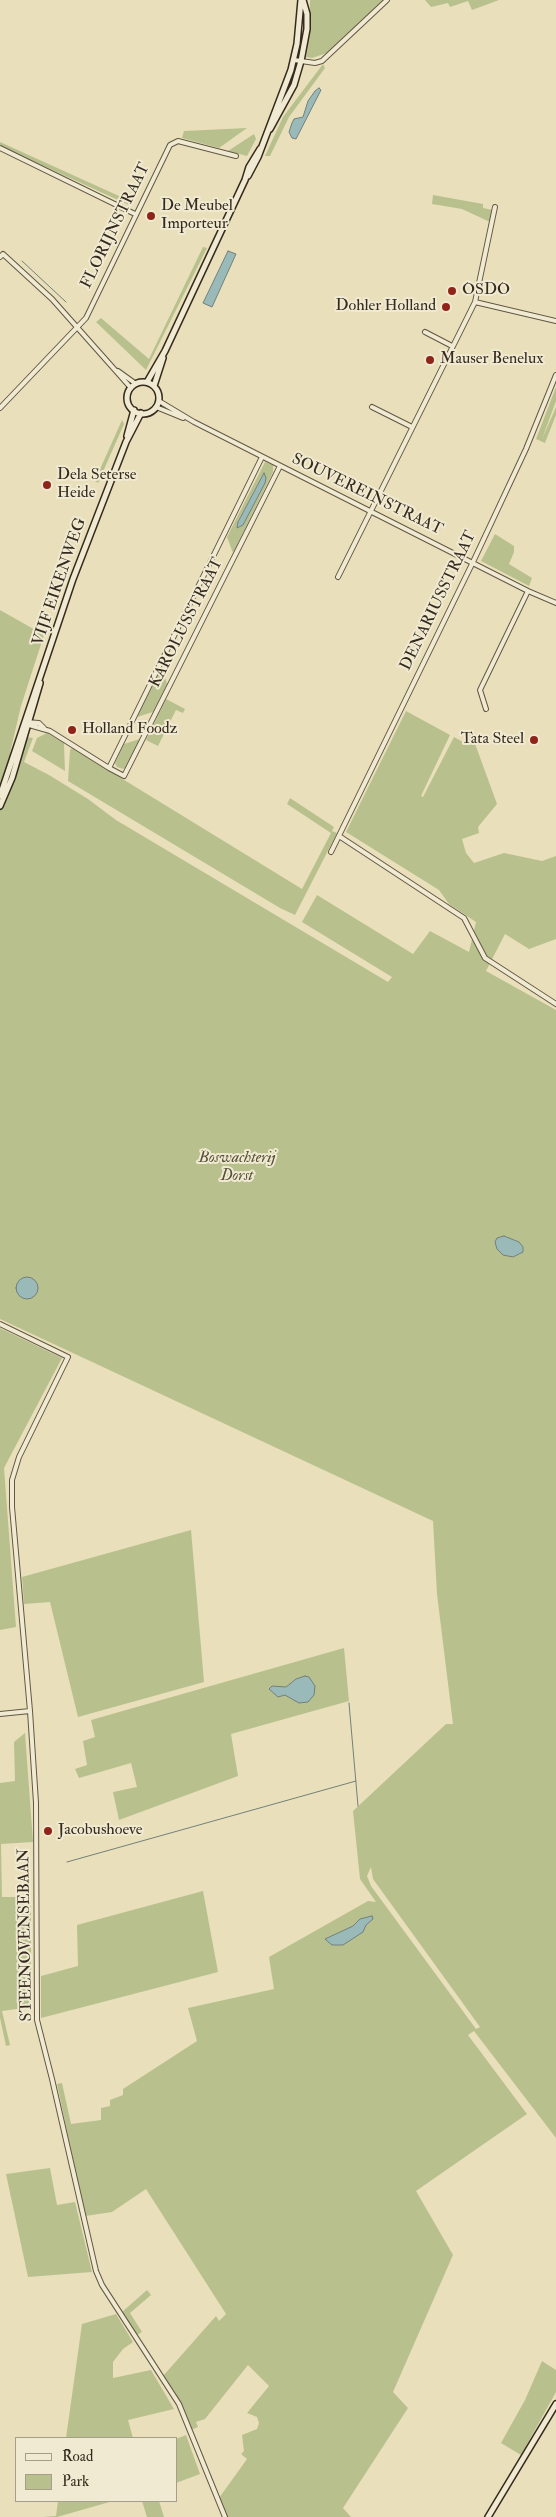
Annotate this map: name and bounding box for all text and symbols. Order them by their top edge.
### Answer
street label: FLORIJNSTRAAT [77,160,155,292]
place label: De Meubel Importeur [161,197,233,235]
marker: De Meubel Importeur [145,210,157,222]
place label: OSDO [462,281,510,301]
marker: OSDO [446,285,458,297]
place label: Dohler Holland [336,297,436,317]
marker: Dohler Holland [440,301,452,313]
place label: Mauser Benelux [440,350,543,370]
marker: Mauser Benelux [424,354,436,366]
street label: SOUVEREINSTRAAT [288,450,446,540]
place label: Dela Seterse Heide [57,466,136,504]
marker: Dela Seterse Heide [41,479,53,491]
street label: VIJF EIKENWEG [29,516,91,648]
street label: DENARIUSSTRAAT [397,528,481,674]
street label: KAROLUSSTRAAT [146,555,228,691]
place label: Holland Foodz [82,720,177,740]
marker: Holland Foodz [66,724,78,736]
place label: Tata Steel [461,730,524,750]
marker: Tata Steel [528,734,540,746]
park label: Boswachterij Dorst [198,1149,276,1187]
place label: Jacobushoeve [58,1821,143,1841]
marker: Jacobushoeve [42,1825,54,1837]
street label: STEENOVENSEBAAN [15,1848,37,2022]
legend [15,2437,178,2502]
text: Road [62,2447,93,2466]
text: Park [62,2472,89,2491]

